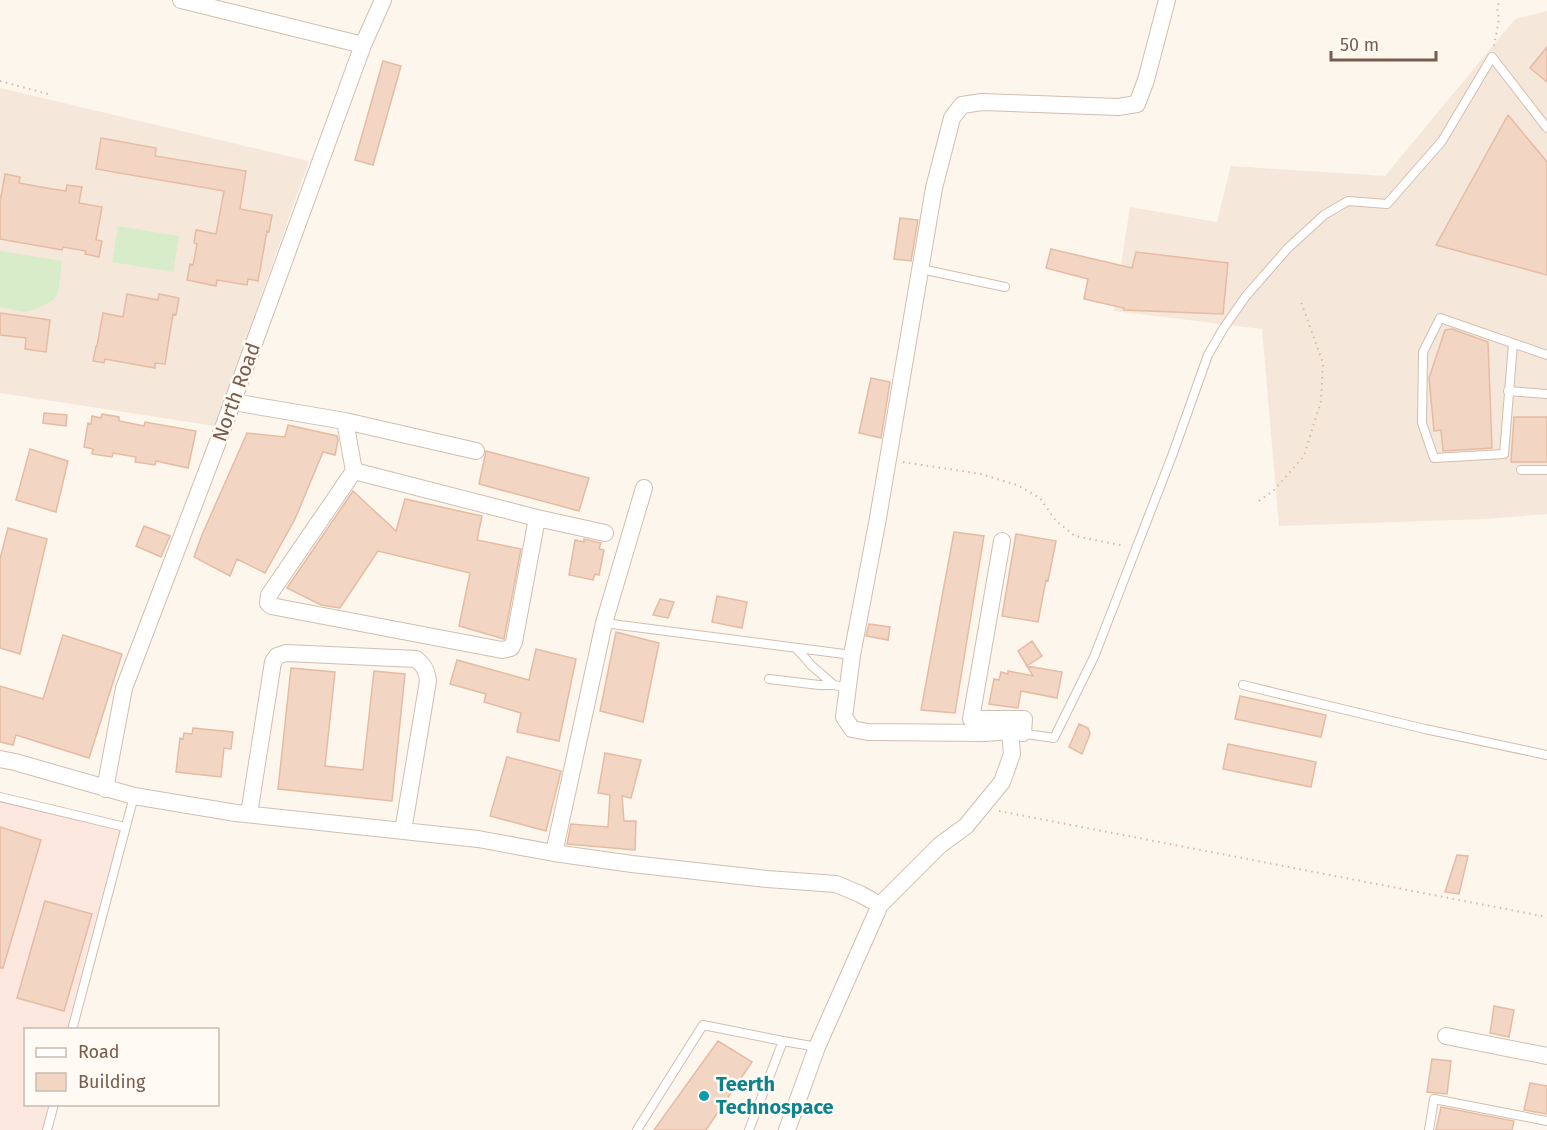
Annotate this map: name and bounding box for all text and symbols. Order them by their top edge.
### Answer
scale bar [1331,24,1436,62]
text: 50 m [1340,34,1379,56]
street label: North Road [207,339,265,445]
legend [24,1028,219,1106]
text: Road [78,1041,120,1063]
text: Building [78,1071,146,1093]
place label: Teerth Technospace [716,1072,834,1119]
marker: Teerth Technospace [697,1089,711,1103]

